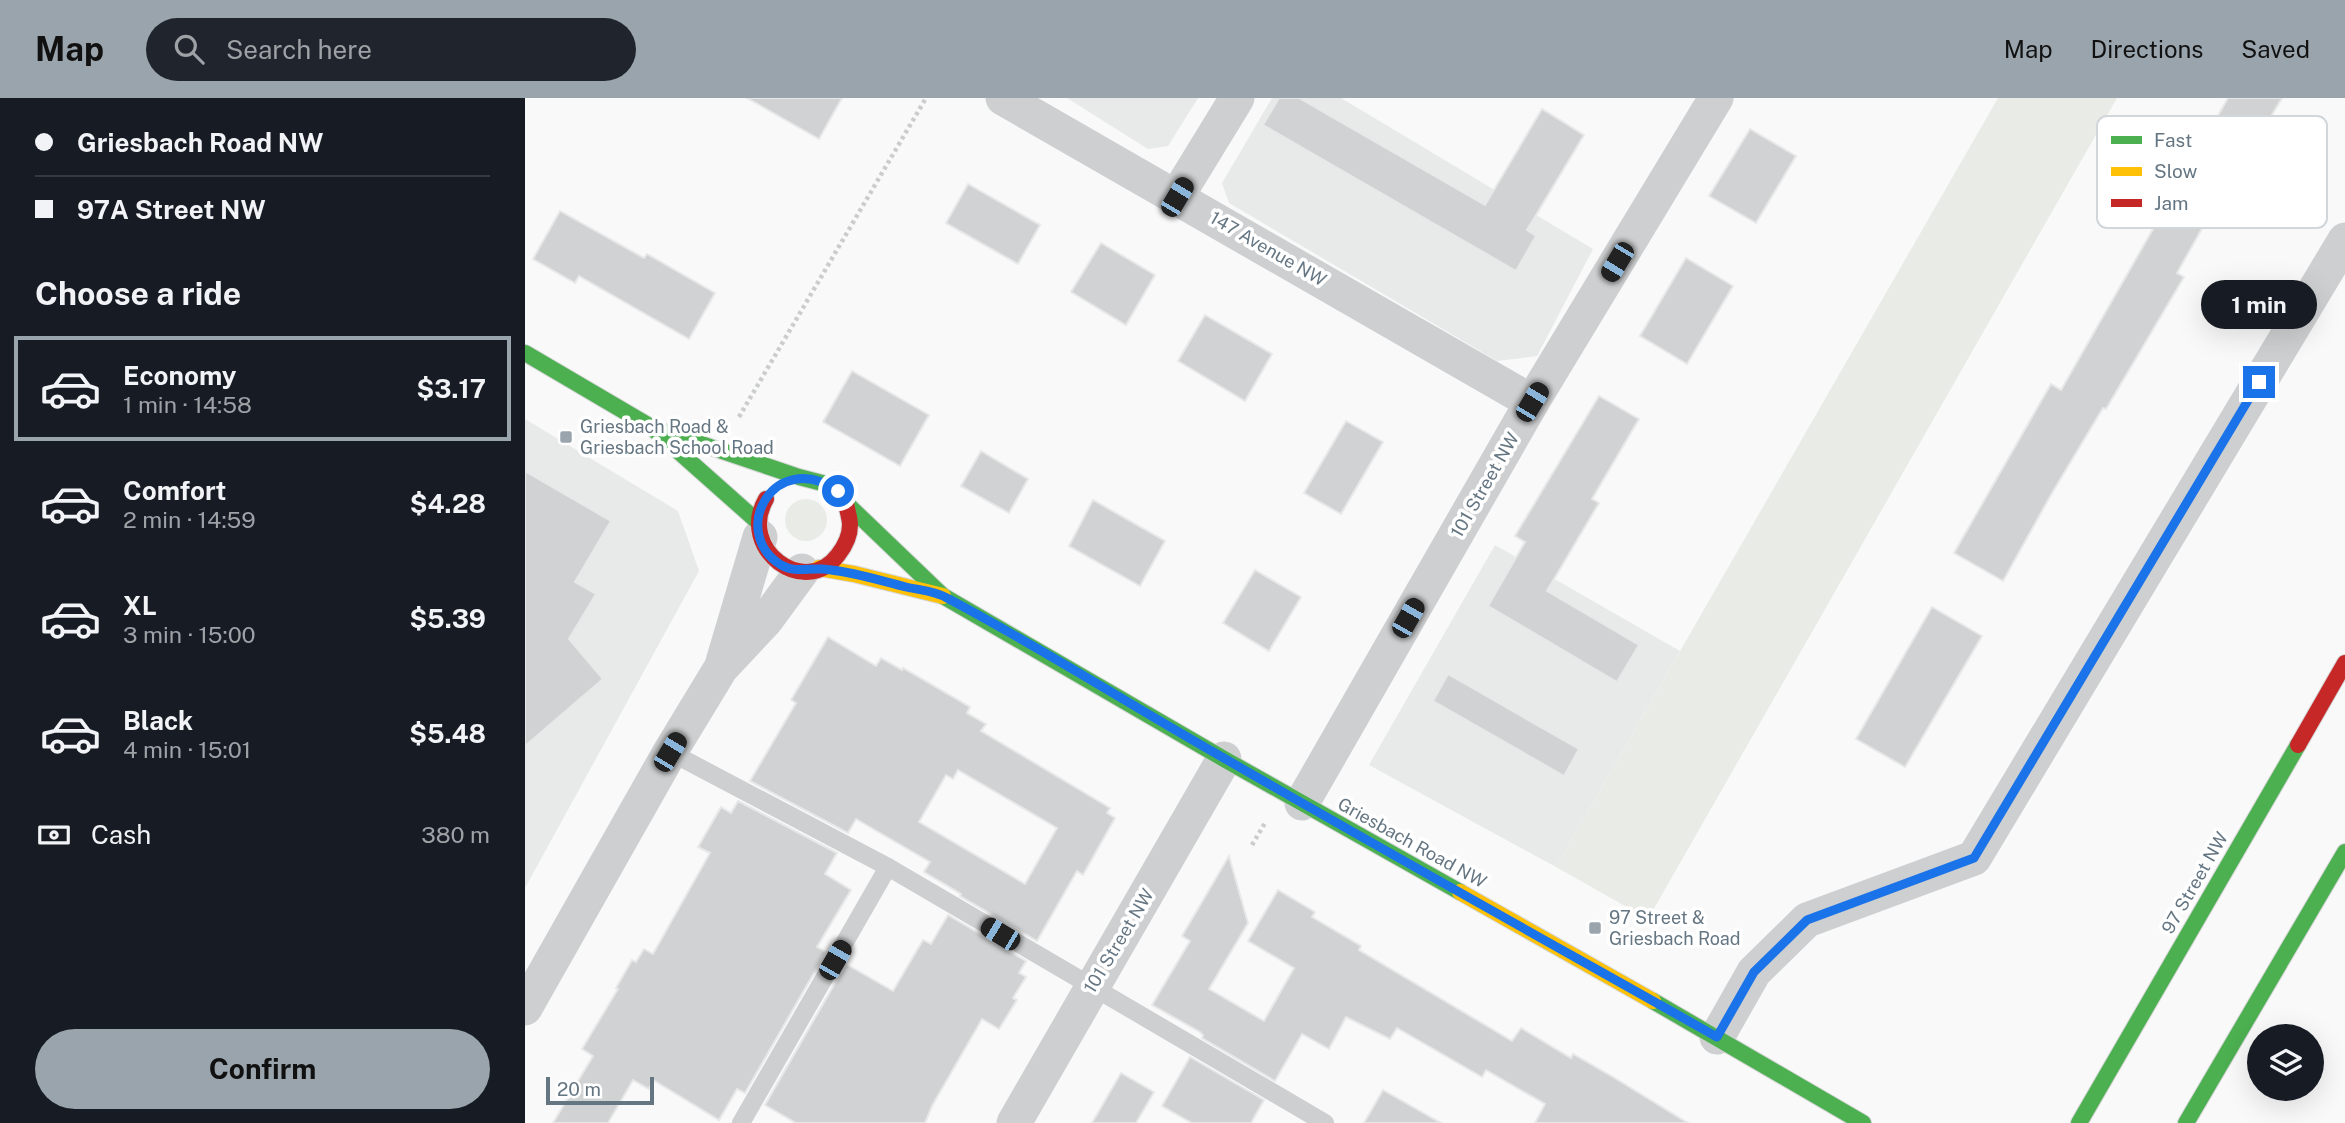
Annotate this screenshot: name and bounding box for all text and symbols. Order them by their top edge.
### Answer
search box [146,18,636,81]
text: Map [35,30,104,68]
icon: search [170,30,208,68]
text: Search here [226,34,372,65]
text: Map [2004,35,2053,63]
text: Directions [2091,35,2203,63]
text: Saved [2241,35,2310,63]
legend [2097,116,2327,228]
text: Griesbach Road NW [77,127,323,158]
text: Fast [2154,129,2192,151]
text: Slow [2154,160,2198,182]
car [1158,174,1197,220]
text: Jam [2154,192,2188,214]
text: 97A Street NW [77,194,266,225]
street label: 147 Avenue NW [1206,207,1330,290]
car [1598,239,1637,285]
text: Choose a ride [35,275,241,312]
callout: 1 min [2201,280,2317,330]
text: 1 min [2231,291,2287,318]
icon: car [39,357,102,420]
text: Economy [123,360,236,391]
route end [2243,366,2275,398]
text: $3.17 [417,373,486,404]
car [1513,379,1552,425]
text: 1 min · 14:58 [123,391,252,418]
place label: Griesbach Road & Griesbach School Road [580,416,774,458]
marker: Griesbach Road & Griesbach School Road [558,429,574,445]
street label: 101 Street NW [1446,429,1523,541]
icon: car [39,472,102,535]
text: Comfort [123,475,226,506]
route start [822,475,854,507]
text: $4.28 [410,488,486,519]
text: 2 min · 14:59 [123,506,256,533]
icon: car [39,587,102,650]
text: XL [123,590,157,621]
car [1389,595,1428,641]
text: $5.39 [409,603,486,634]
text: 3 min · 15:00 [123,621,256,648]
icon: car [39,702,102,765]
text: Black [123,705,193,736]
text: $5.48 [409,718,486,749]
car [651,729,690,775]
text: 4 min · 15:01 [123,736,251,763]
street label: Griesbach Road NW [1334,793,1490,892]
icon: cash [35,816,73,854]
text: Cash [91,819,151,850]
text: 380 m [421,821,490,848]
street label: 97 Street NW [2157,828,2232,937]
street label: 101 Street NW [1079,885,1158,997]
place label: 97 Street & Griesbach Road [1609,907,1741,949]
car [977,914,1024,954]
marker: 97 Street & Griesbach Road [1587,920,1603,936]
car [816,937,855,983]
map controls [2247,1024,2324,1101]
button: layers [2247,1024,2324,1101]
button: Confirm [35,1029,490,1109]
scale bar [546,1074,655,1106]
text: 20 m [557,1078,601,1100]

